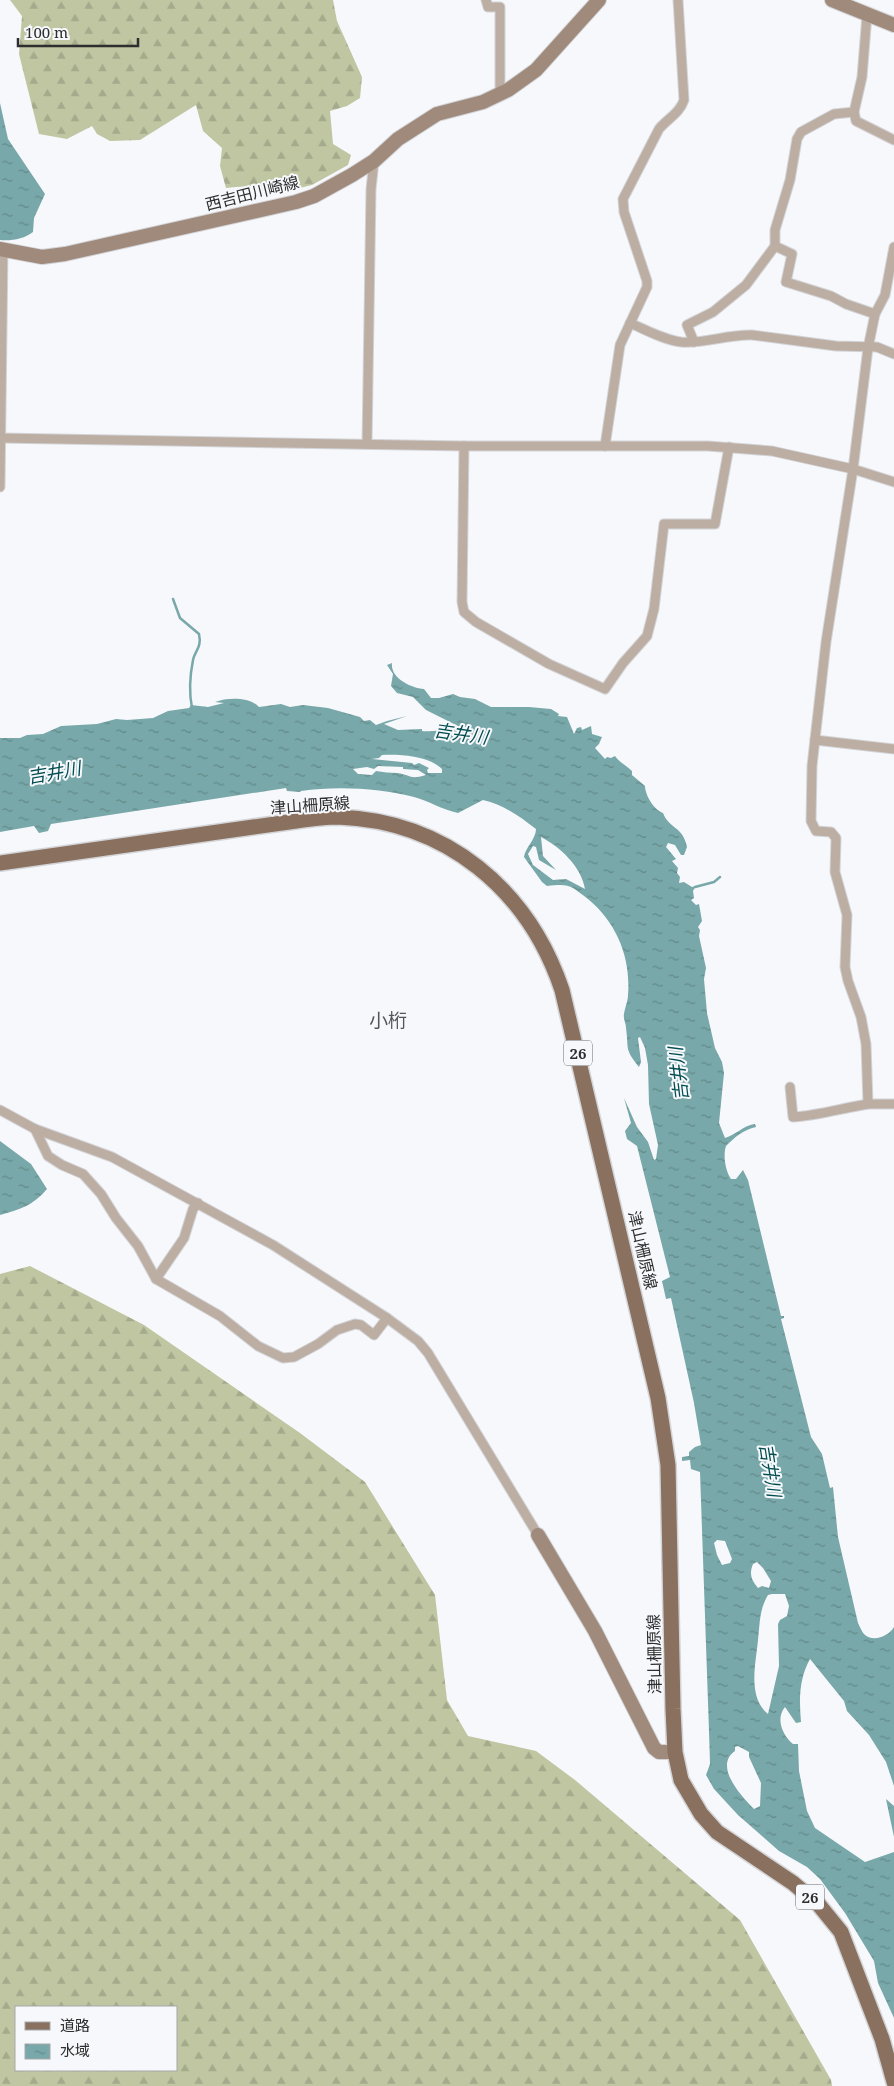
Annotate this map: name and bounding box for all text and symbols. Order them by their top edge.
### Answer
scale bar [18,15,138,47]
text: 100 m [25,22,68,42]
street label: 西吉田川崎線 [203,171,301,215]
water label: 吉井川 [433,717,491,749]
water label: 吉井川 [25,755,85,789]
street label: 津山柵原線 [269,791,351,819]
district label: 小桁 [369,1007,407,1033]
road number: 26 [564,1040,592,1066]
water label: 吉井川 [663,1044,693,1102]
street label: 津山柵原線 [623,1209,663,1291]
water label: 吉井川 [755,1441,787,1501]
street label: 津山柵原線 [642,1614,666,1694]
road number: 26 [796,1884,824,1910]
legend [15,2006,178,2071]
text: 道路 [60,2015,90,2035]
text: 水域 [60,2040,90,2060]

